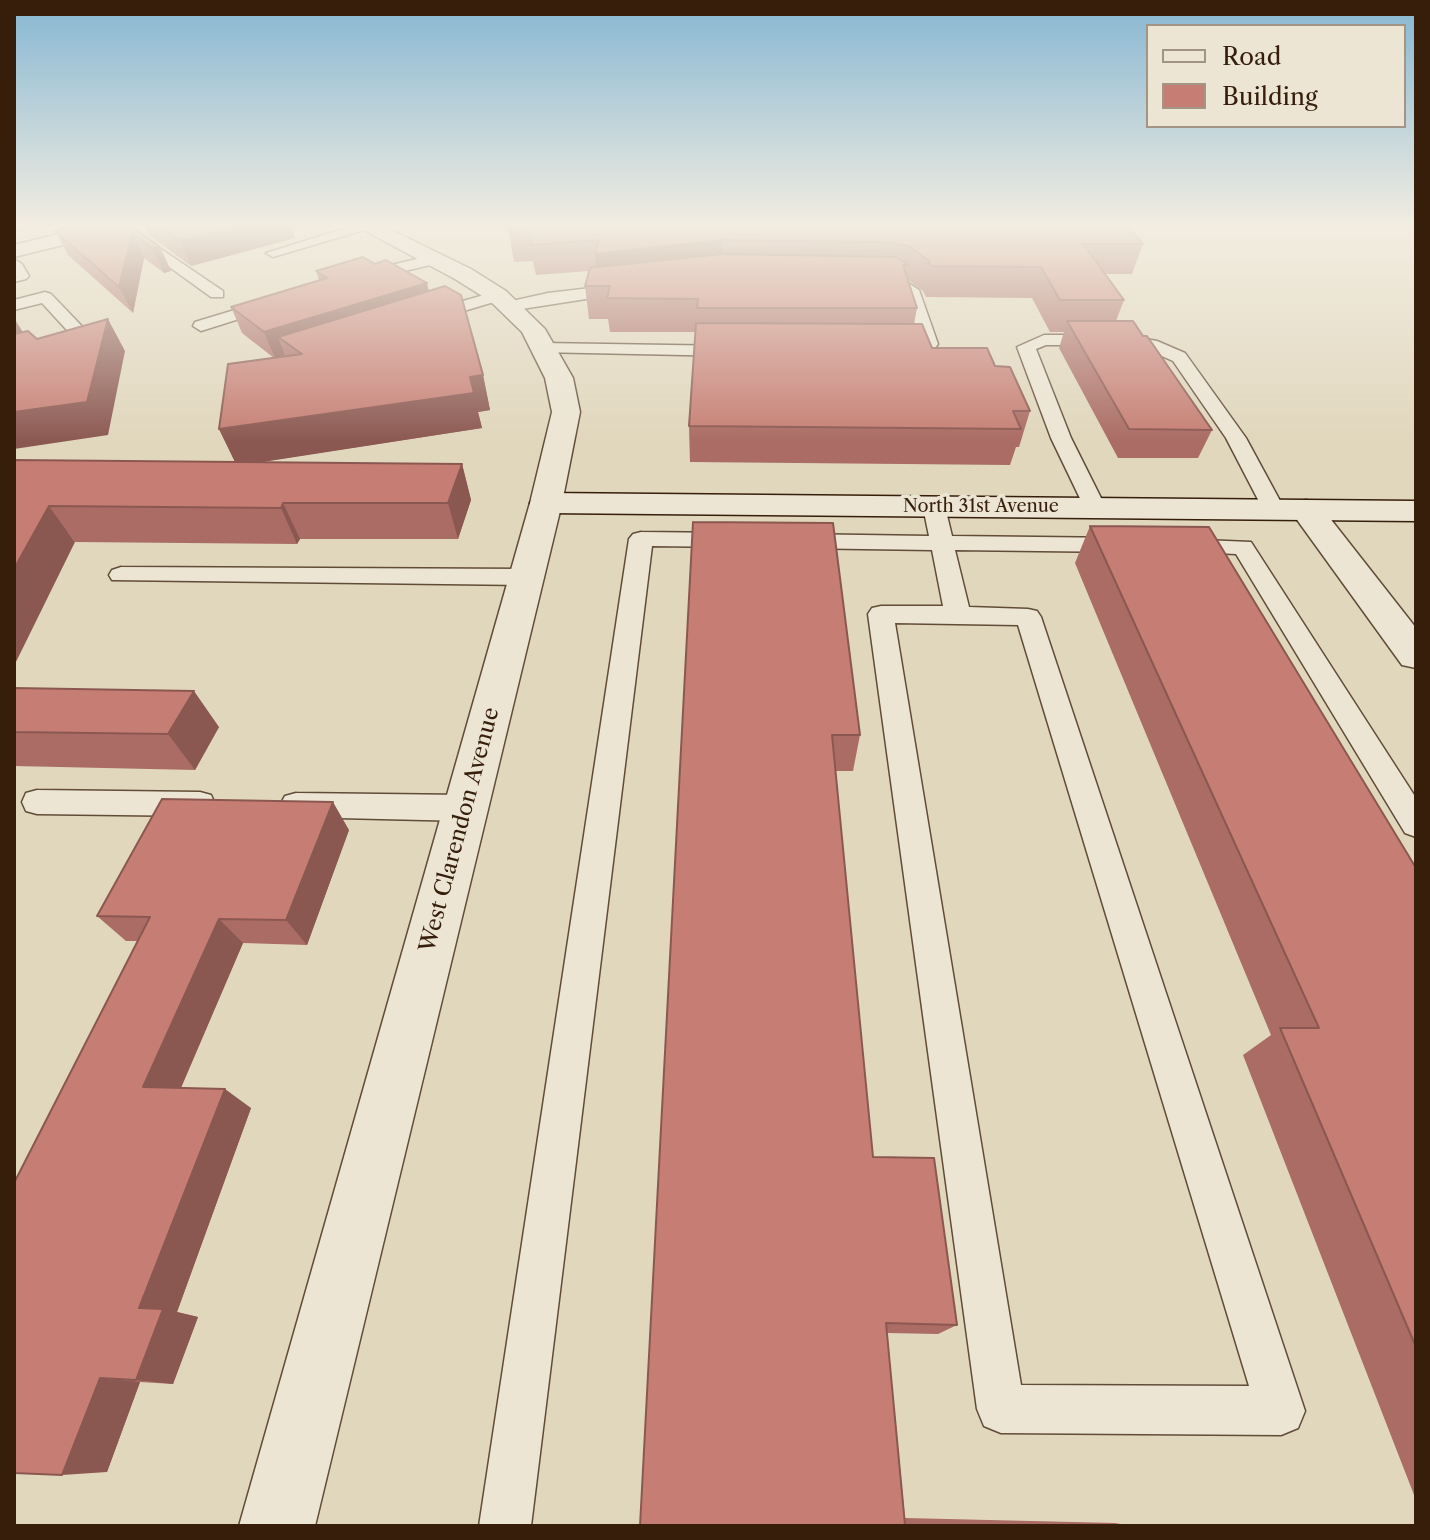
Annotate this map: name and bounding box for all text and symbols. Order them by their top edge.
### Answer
legend [1146,24,1406,128]
text: Road [1222,42,1281,71]
text: Building [1222,82,1318,111]
street label: North 31st Avenue [903,496,1059,518]
street label: West Clarendon Avenue [415,705,505,955]

